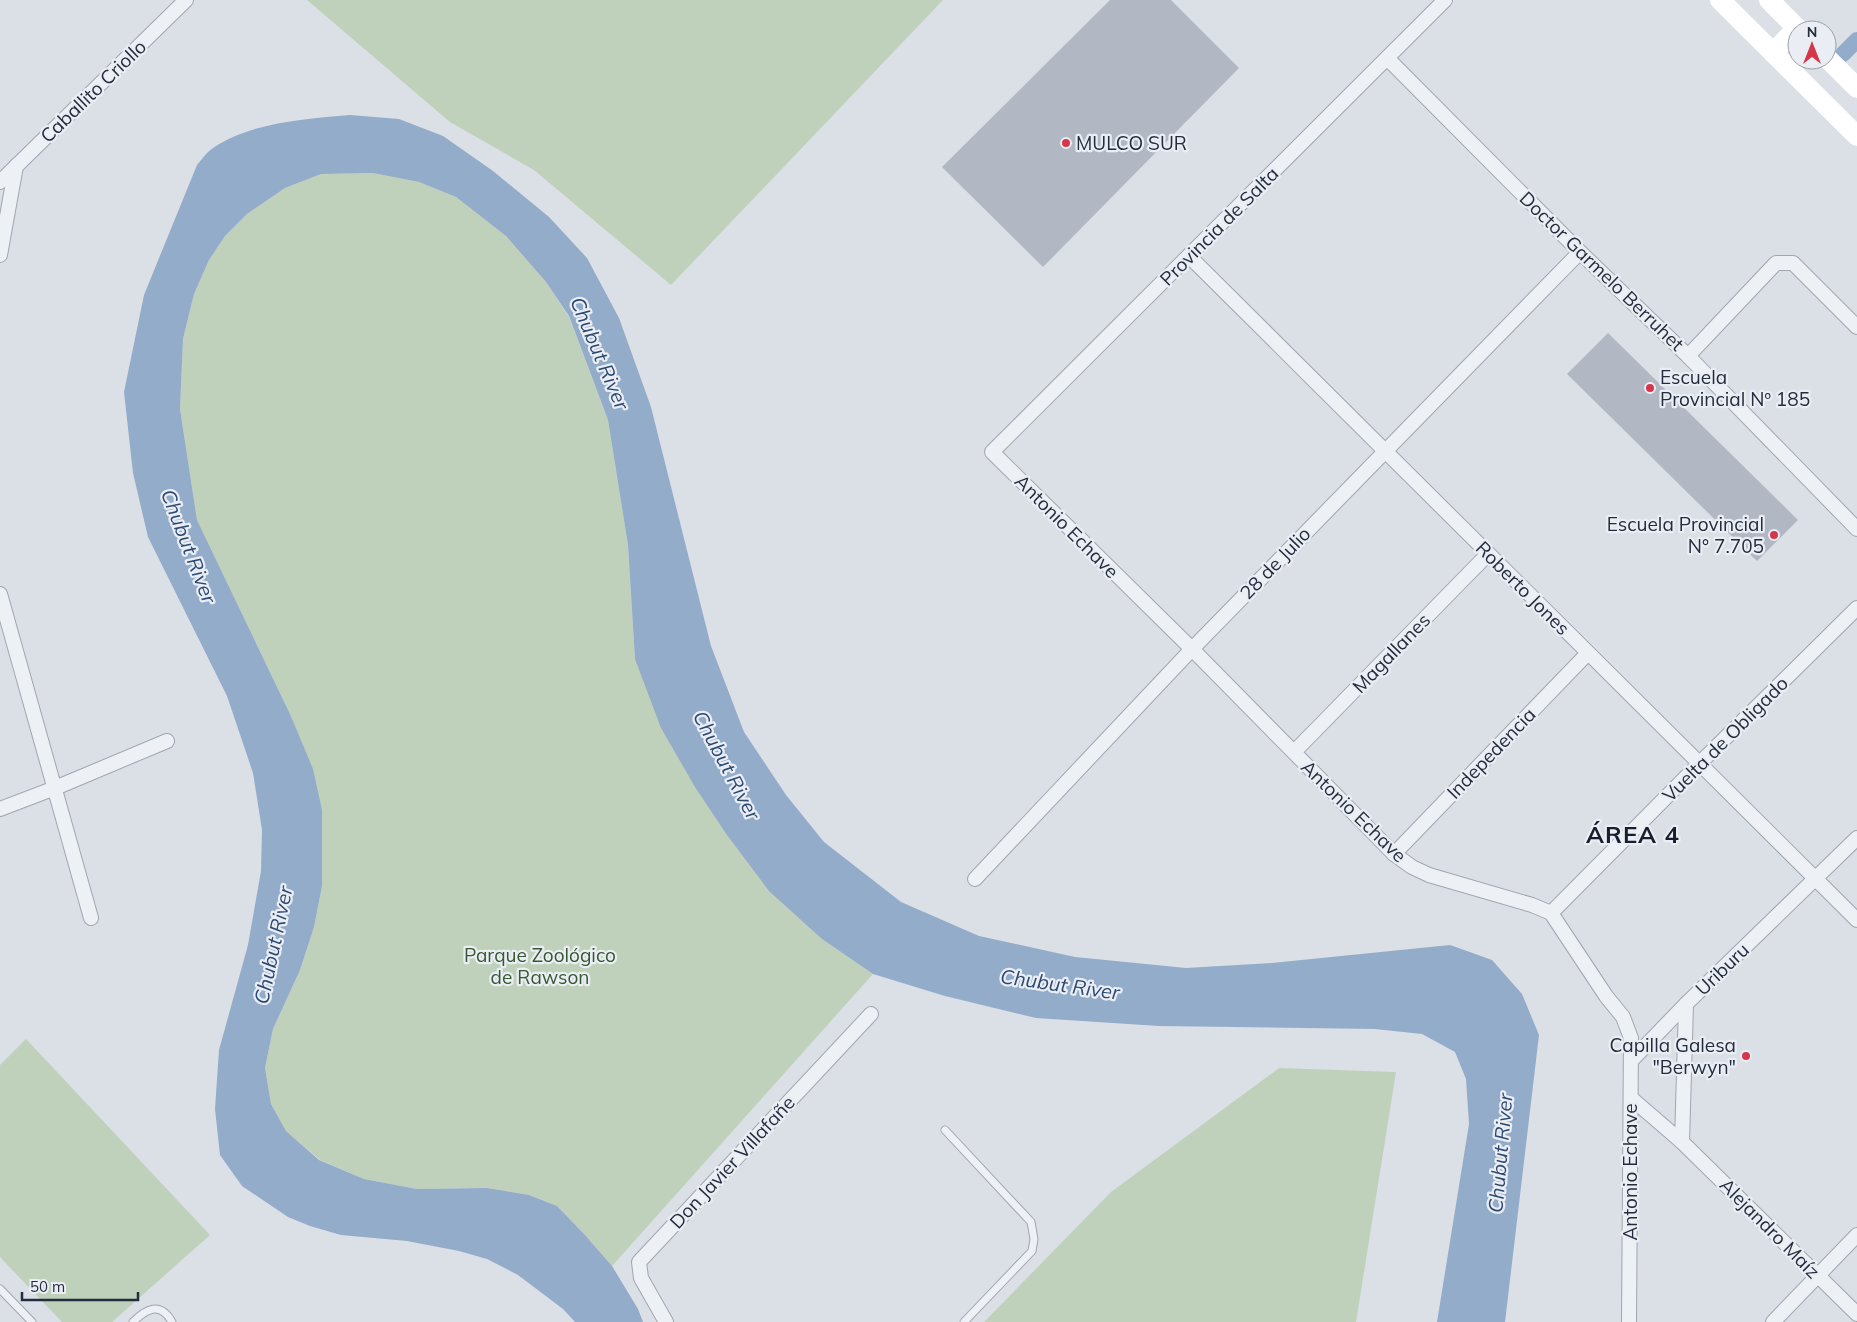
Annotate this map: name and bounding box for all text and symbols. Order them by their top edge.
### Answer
north arrow [1787,20,1837,70]
text: N [1807,23,1817,41]
street label: Caballito Criollo [35,34,151,148]
place label: MULCO SUR [1076,131,1187,155]
marker: MULCO SUR [1060,137,1072,149]
street label: Provincia de Salta [1155,162,1283,290]
street label: Doctor Garmelo Berruhet [1515,186,1689,356]
water label: Chubut River [565,293,635,414]
place label: Escuela Provincial Nº 185 [1660,365,1810,411]
marker: Escuela Provincial Nº 185 [1644,382,1656,394]
street label: Antonio Echave [1010,469,1124,583]
water label: Chubut River [156,486,222,607]
place label: Escuela Provincial N° 7.705 [1607,512,1764,558]
street label: 28 de Julio [1235,522,1315,604]
marker: Escuela Provincial N° 7.705 [1768,529,1780,541]
street label: Roberto Jones [1471,536,1575,640]
street label: Magallanes [1347,608,1435,698]
street label: Vuelta de Obligado [1657,671,1793,807]
street label: Indepedencia [1441,702,1541,804]
water label: Chubut River [688,706,767,824]
street label: Antonio Echave [1296,755,1412,867]
district label: ÁREA 4 [1586,819,1680,849]
water label: Chubut River [248,883,298,1006]
street label: Uriburu [1690,938,1754,1000]
park label: Parque Zoológico de Rawson [464,943,616,989]
water label: Chubut River [999,963,1122,1005]
place label: Capilla Galesa "Berwyn" [1610,1033,1736,1079]
marker: Capilla Galesa "Berwyn" [1740,1050,1752,1062]
street label: Don Javier Villafañe [664,1091,800,1233]
water label: Chubut River [1482,1091,1518,1214]
street label: Antonio Echave [1618,1103,1642,1241]
street label: Alejandro Maíz [1715,1173,1825,1283]
scale bar [22,1270,139,1302]
text: 50 m [30,1277,65,1296]

